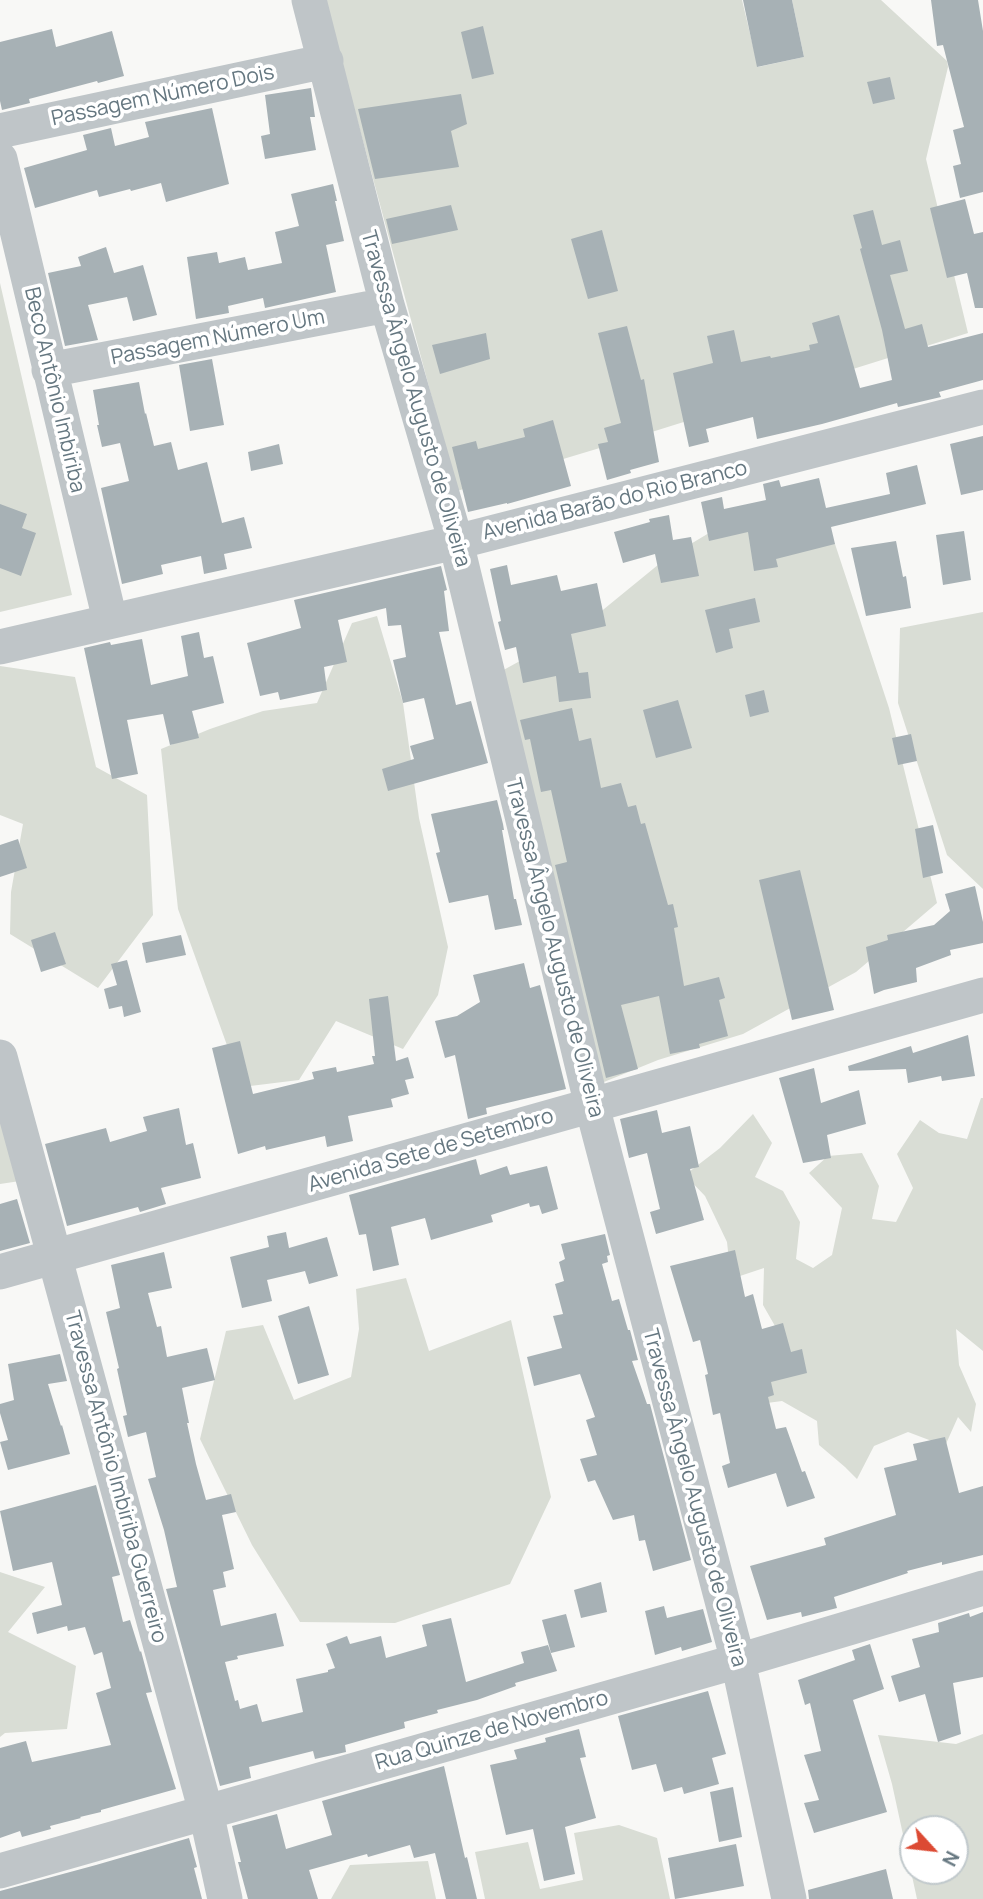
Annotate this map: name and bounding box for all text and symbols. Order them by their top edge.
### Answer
street label: Passagem Número Dois [49,60,277,132]
street label: Travessa Ângelo Augusto de Oliveira [355,228,475,570]
street label: Beco Antônio Imbiriba [18,285,90,495]
street label: Passagem Número Um [109,305,327,371]
street label: Avenida Barão do Rio Branco [480,456,750,546]
street label: Travessa Ângelo Augusto de Oliveira [500,776,608,1120]
street label: Avenida Sete de Setembro [305,1104,557,1198]
street label: Travessa Antônio Imbiriba Guerreiro [58,1308,172,1646]
street label: Travessa Ângelo Augusto de Oliveira [637,1326,751,1670]
street label: Rua Quinze de Novembro [373,1686,611,1776]
north arrow [899,1815,969,1885]
text: N [936,1847,966,1871]

